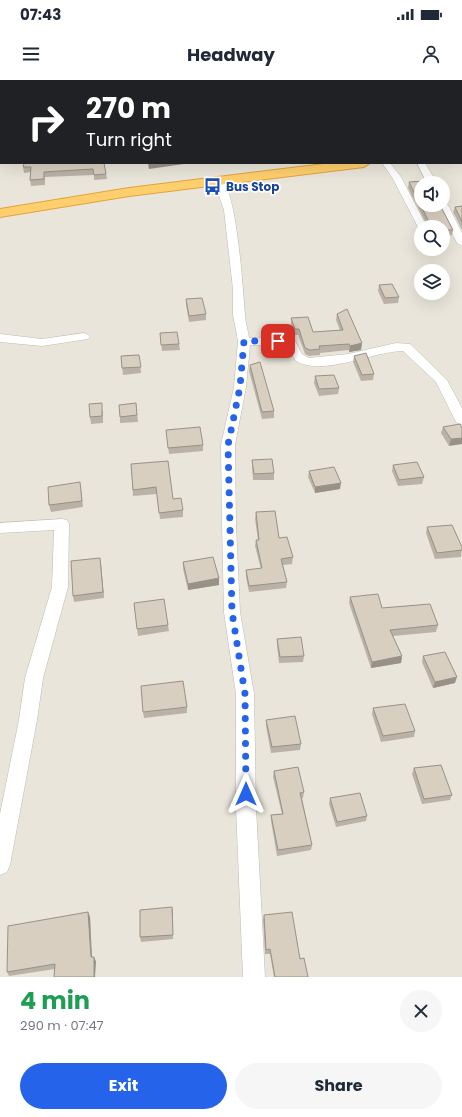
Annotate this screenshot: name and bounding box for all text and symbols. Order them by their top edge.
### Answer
text: 07:43 [20,4,61,25]
text: Headway [187,42,275,67]
icon: menu [20,43,42,65]
icon: person [420,43,442,65]
text: 270 m [86,89,171,128]
icon: right [20,96,72,148]
text: Turn right [86,127,172,152]
bus stop icon: Bus Stop [203,176,223,196]
map controls [414,176,450,300]
button: sound [414,176,450,212]
place label: Bus Stop [226,178,279,195]
button: search [414,220,450,256]
button: layers [414,264,450,300]
pin [261,324,295,358]
icon: arrive [267,330,289,352]
position arrow [225,773,267,815]
text: 4 min [20,984,90,1017]
button: close [400,990,442,1032]
text: 290 m · 07:47 [20,1016,104,1035]
button: Exit [20,1063,227,1109]
button: Share [235,1063,442,1109]

